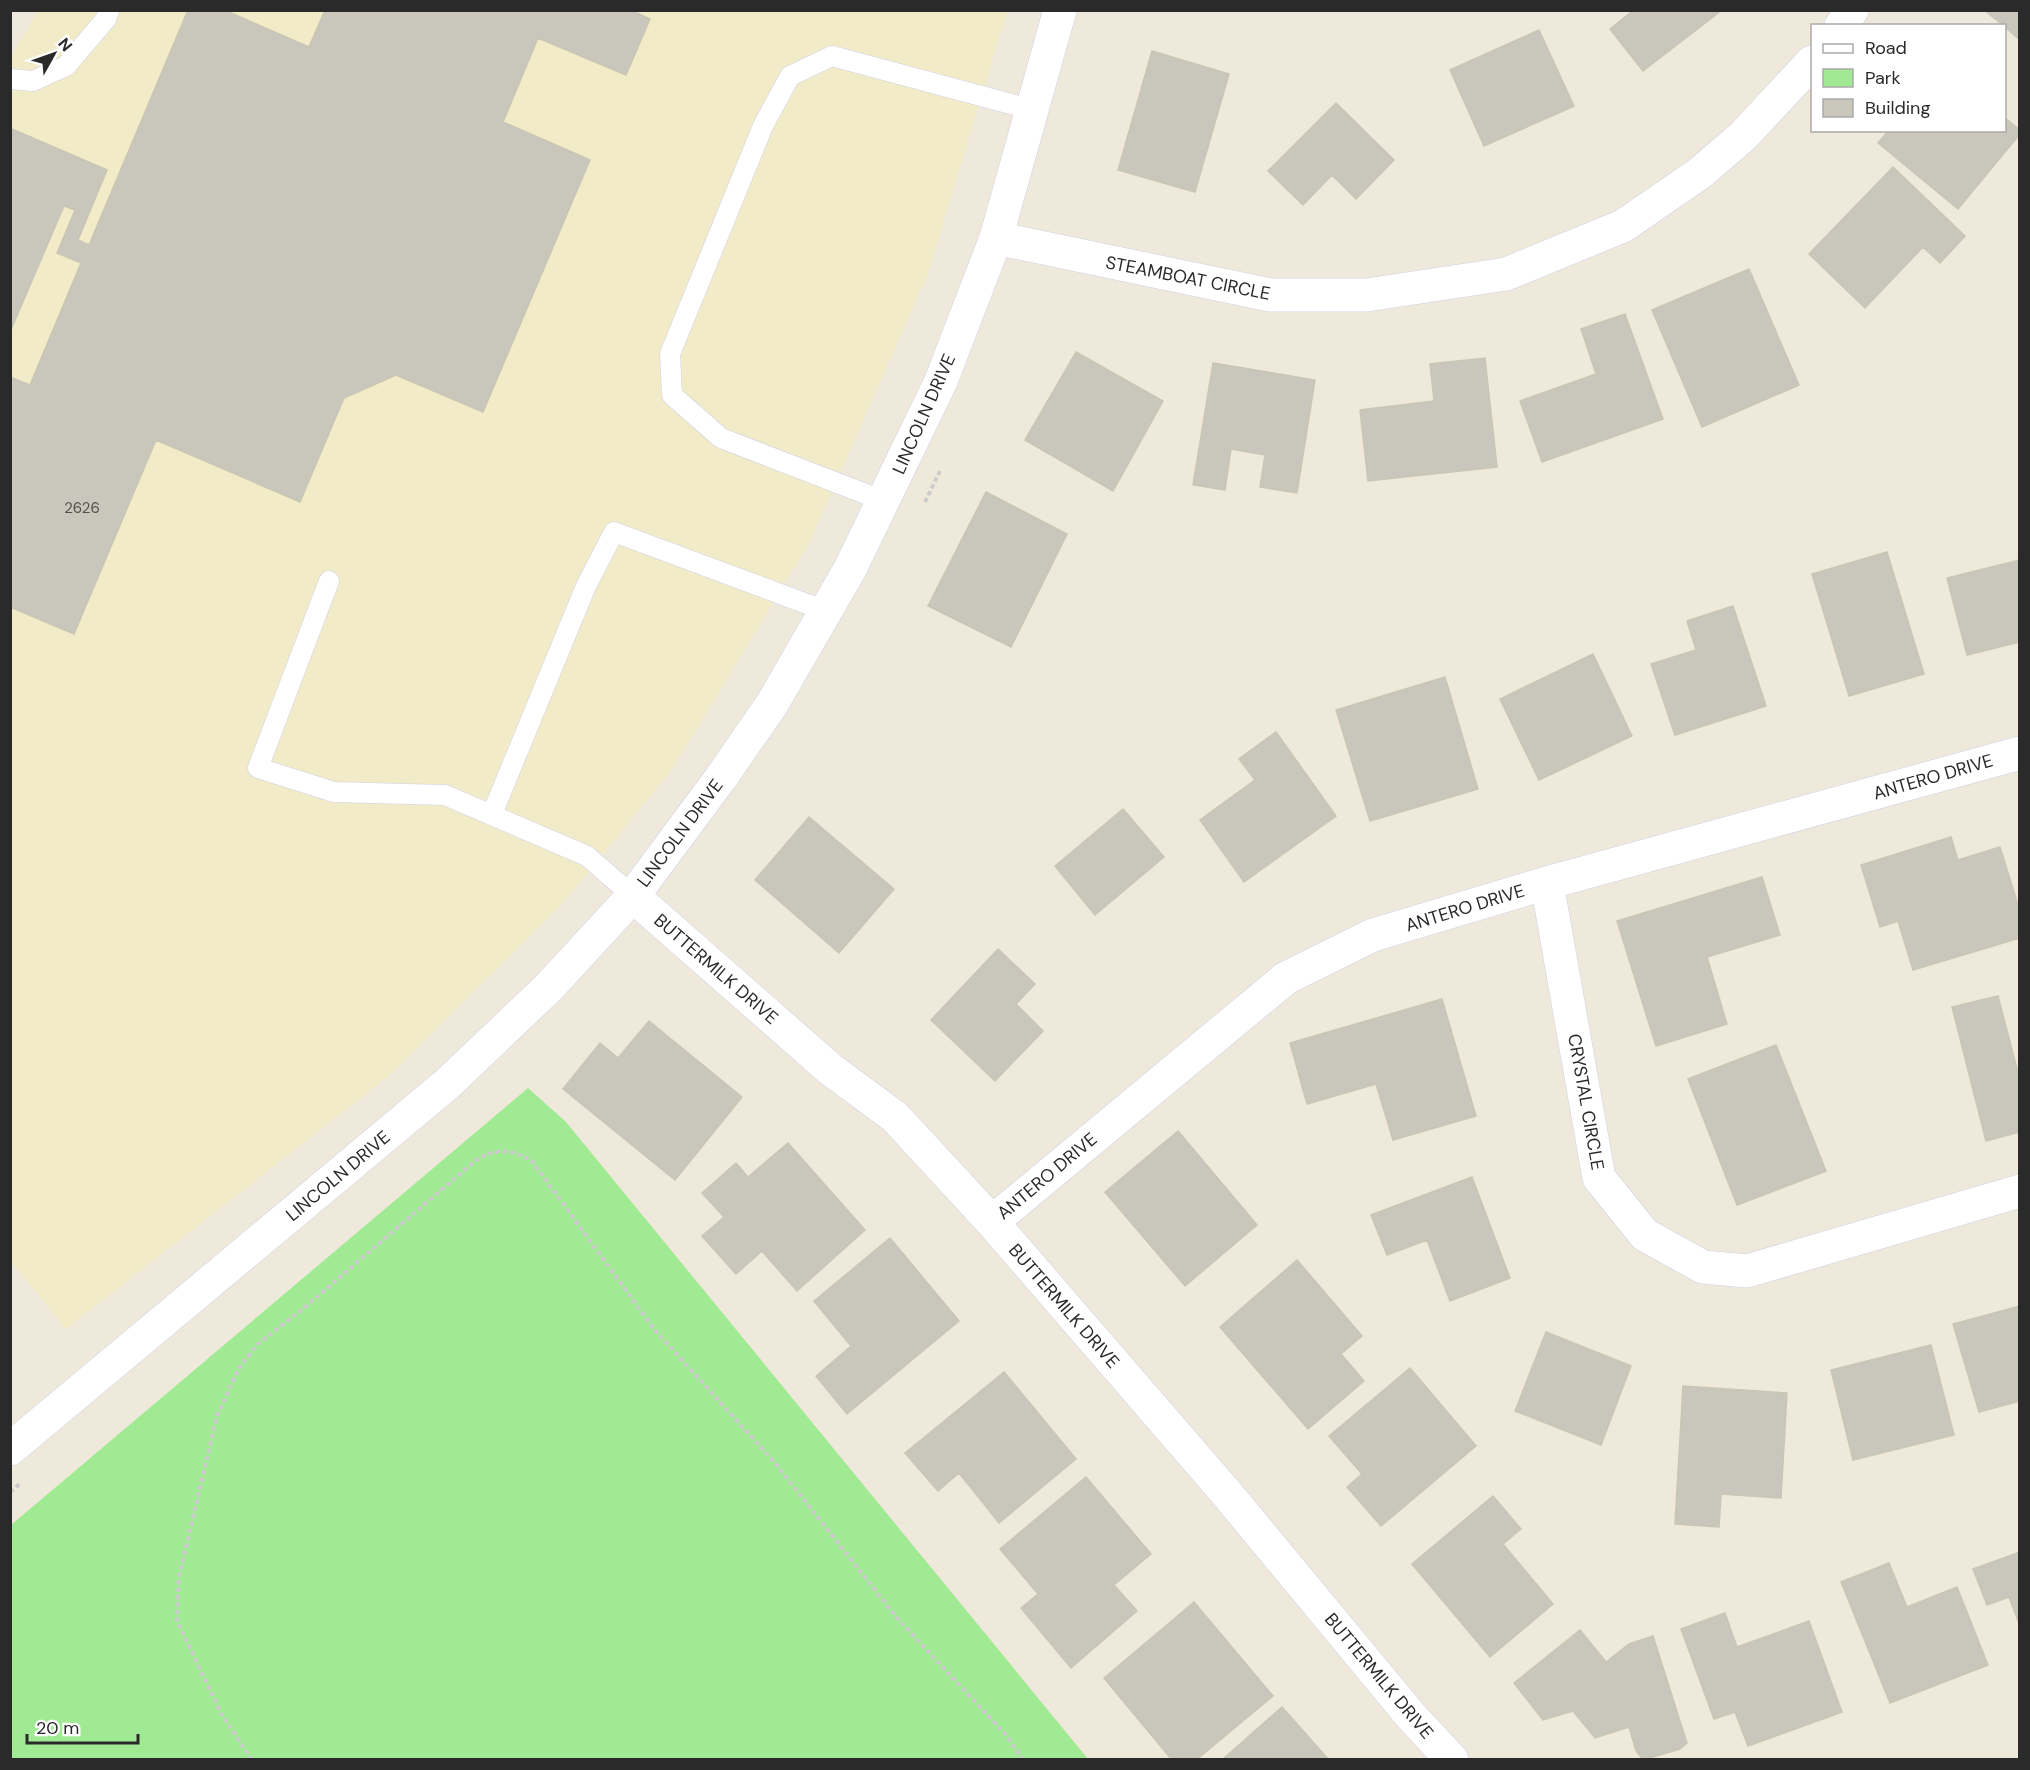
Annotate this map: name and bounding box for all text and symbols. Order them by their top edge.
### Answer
north arrow [24,24,84,84]
legend [1811,24,2006,132]
text: N [53,33,77,56]
text: Road [1865,36,1907,60]
text: Park [1865,66,1901,90]
text: Building [1865,96,1930,120]
street label: STEAMBOAT CIRCLE [1104,250,1272,306]
street label: LINCOLN DRIVE [887,350,961,478]
house number: 2626 [64,498,100,518]
street label: ANTERO DRIVE [1870,748,1996,806]
street label: LINCOLN DRIVE [632,774,728,892]
street label: ANTERO DRIVE [1402,878,1528,938]
street label: BUTTERMILK DRIVE [649,908,783,1030]
street label: CRYSTAL CIRCLE [1562,1032,1610,1172]
street label: LINCOLN DRIVE [281,1125,395,1227]
street label: ANTERO DRIVE [992,1127,1102,1225]
street label: BUTTERMILK DRIVE [1003,1239,1125,1373]
street label: BUTTERMILK DRIVE [1319,1608,1439,1744]
scale bar [27,1707,138,1745]
text: 20 m [36,1716,79,1740]

